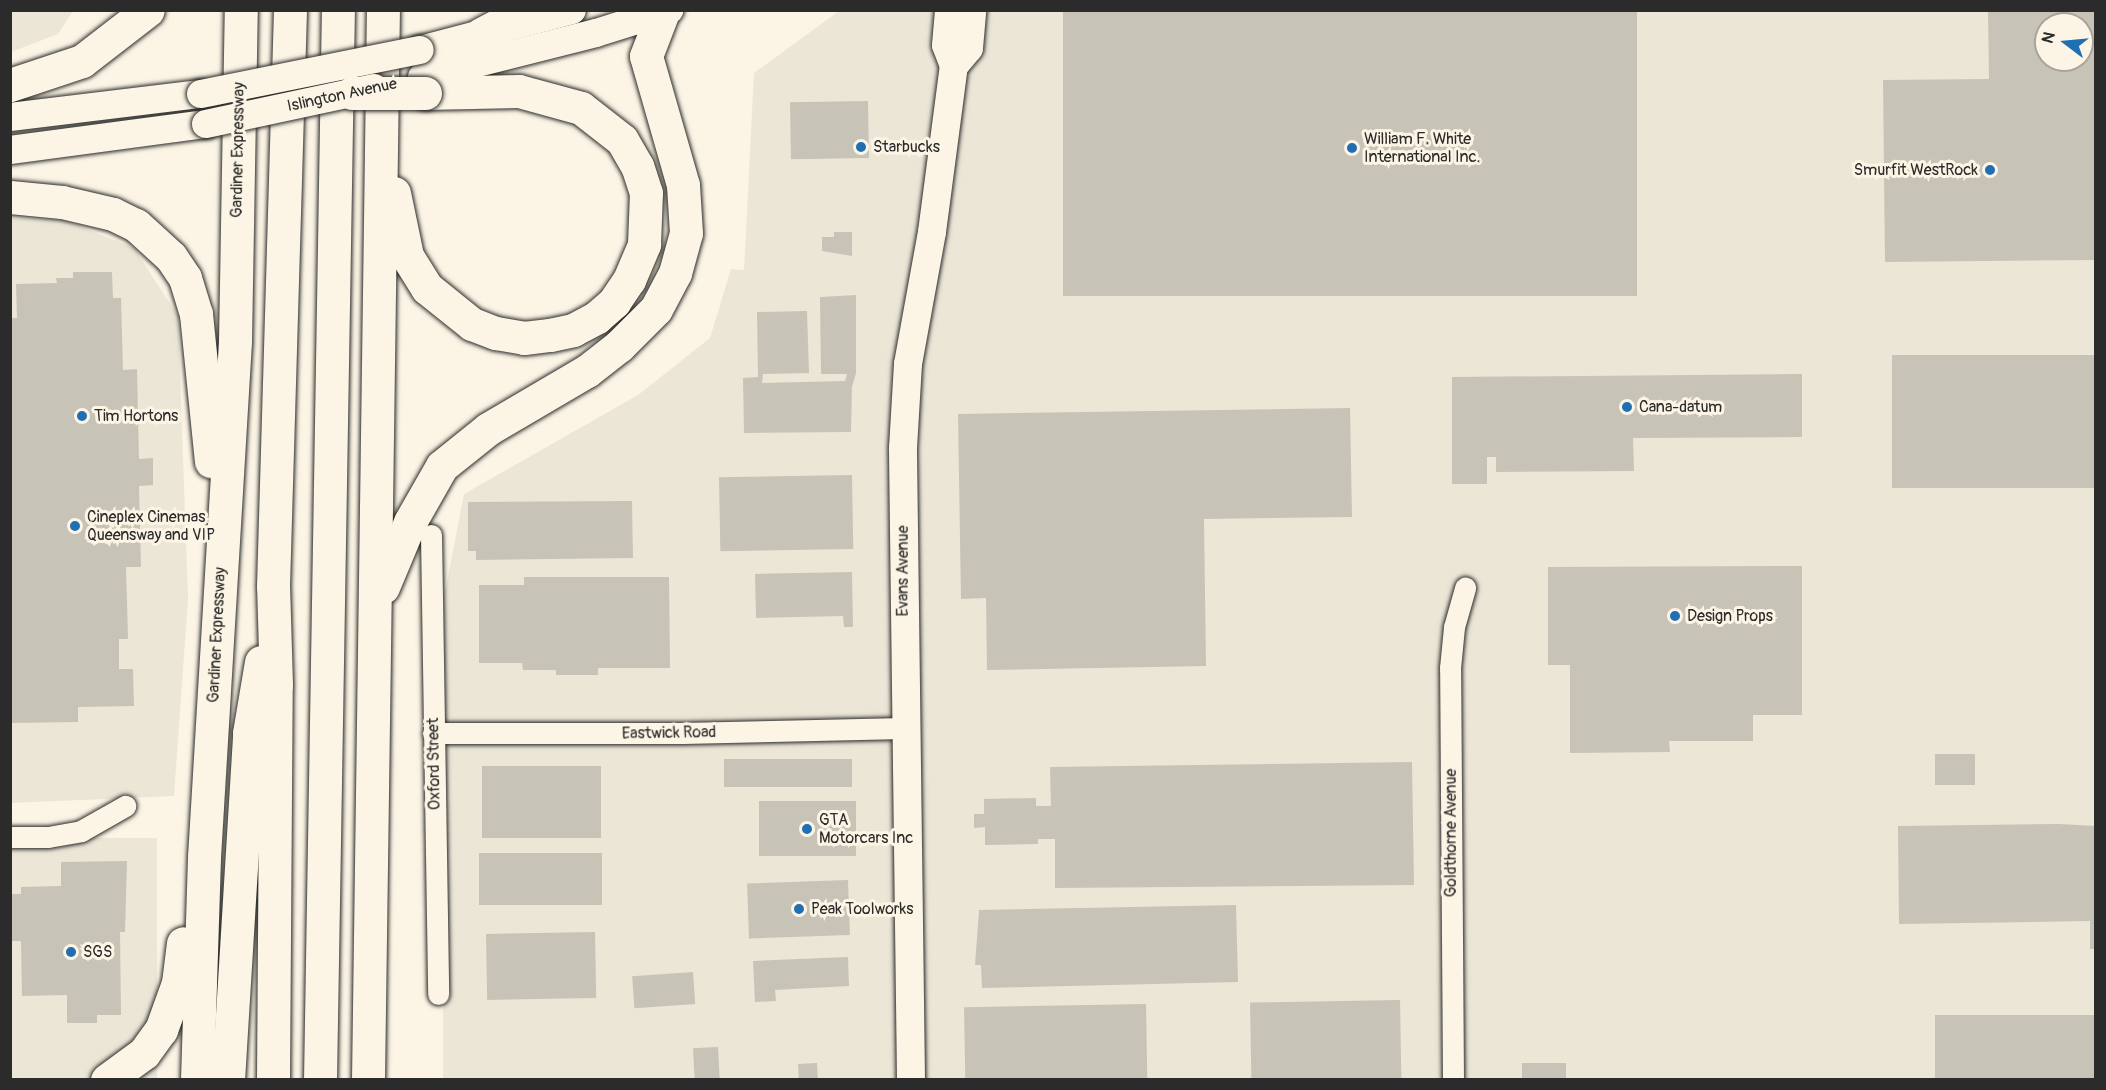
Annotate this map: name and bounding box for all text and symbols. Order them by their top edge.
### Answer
north arrow [2034,12,2094,72]
text: N [2038,30,2060,46]
street label: Islington Avenue [285,74,399,116]
street label: Gardiner Expressway [227,82,249,218]
place label: William F. White International Inc. [1364,129,1480,167]
place label: Starbucks [873,137,940,157]
marker: Starbucks [854,140,868,154]
marker: William F. White International Inc. [1345,141,1359,155]
place label: Smurfit WestRock [1854,160,1978,180]
marker: Smurfit WestRock [1983,163,1997,177]
place label: Cana-datum [1639,397,1722,417]
marker: Cana-datum [1620,400,1634,414]
place label: Tim Hortons [94,406,178,426]
marker: Tim Hortons [75,409,89,423]
place label: Cineplex Cinemas Queensway and VIP [87,507,215,545]
marker: Cineplex Cinemas Queensway and VIP [68,519,82,533]
street label: Evans Avenue [893,525,913,617]
street label: Gardiner Expressway [204,567,230,703]
place label: Design Props [1687,606,1773,626]
marker: Design Props [1668,609,1682,623]
street label: Oxford Street [424,718,444,810]
street label: Eastwick Road [622,723,716,743]
street label: Goldthorne Avenue [1441,769,1461,897]
place label: GTA Motorcars Inc [819,810,913,848]
marker: GTA Motorcars Inc [800,822,814,836]
place label: Peak Toolworks [811,899,913,919]
marker: Peak Toolworks [792,902,806,916]
place label: SGS [83,942,112,962]
marker: SGS [64,945,78,959]

